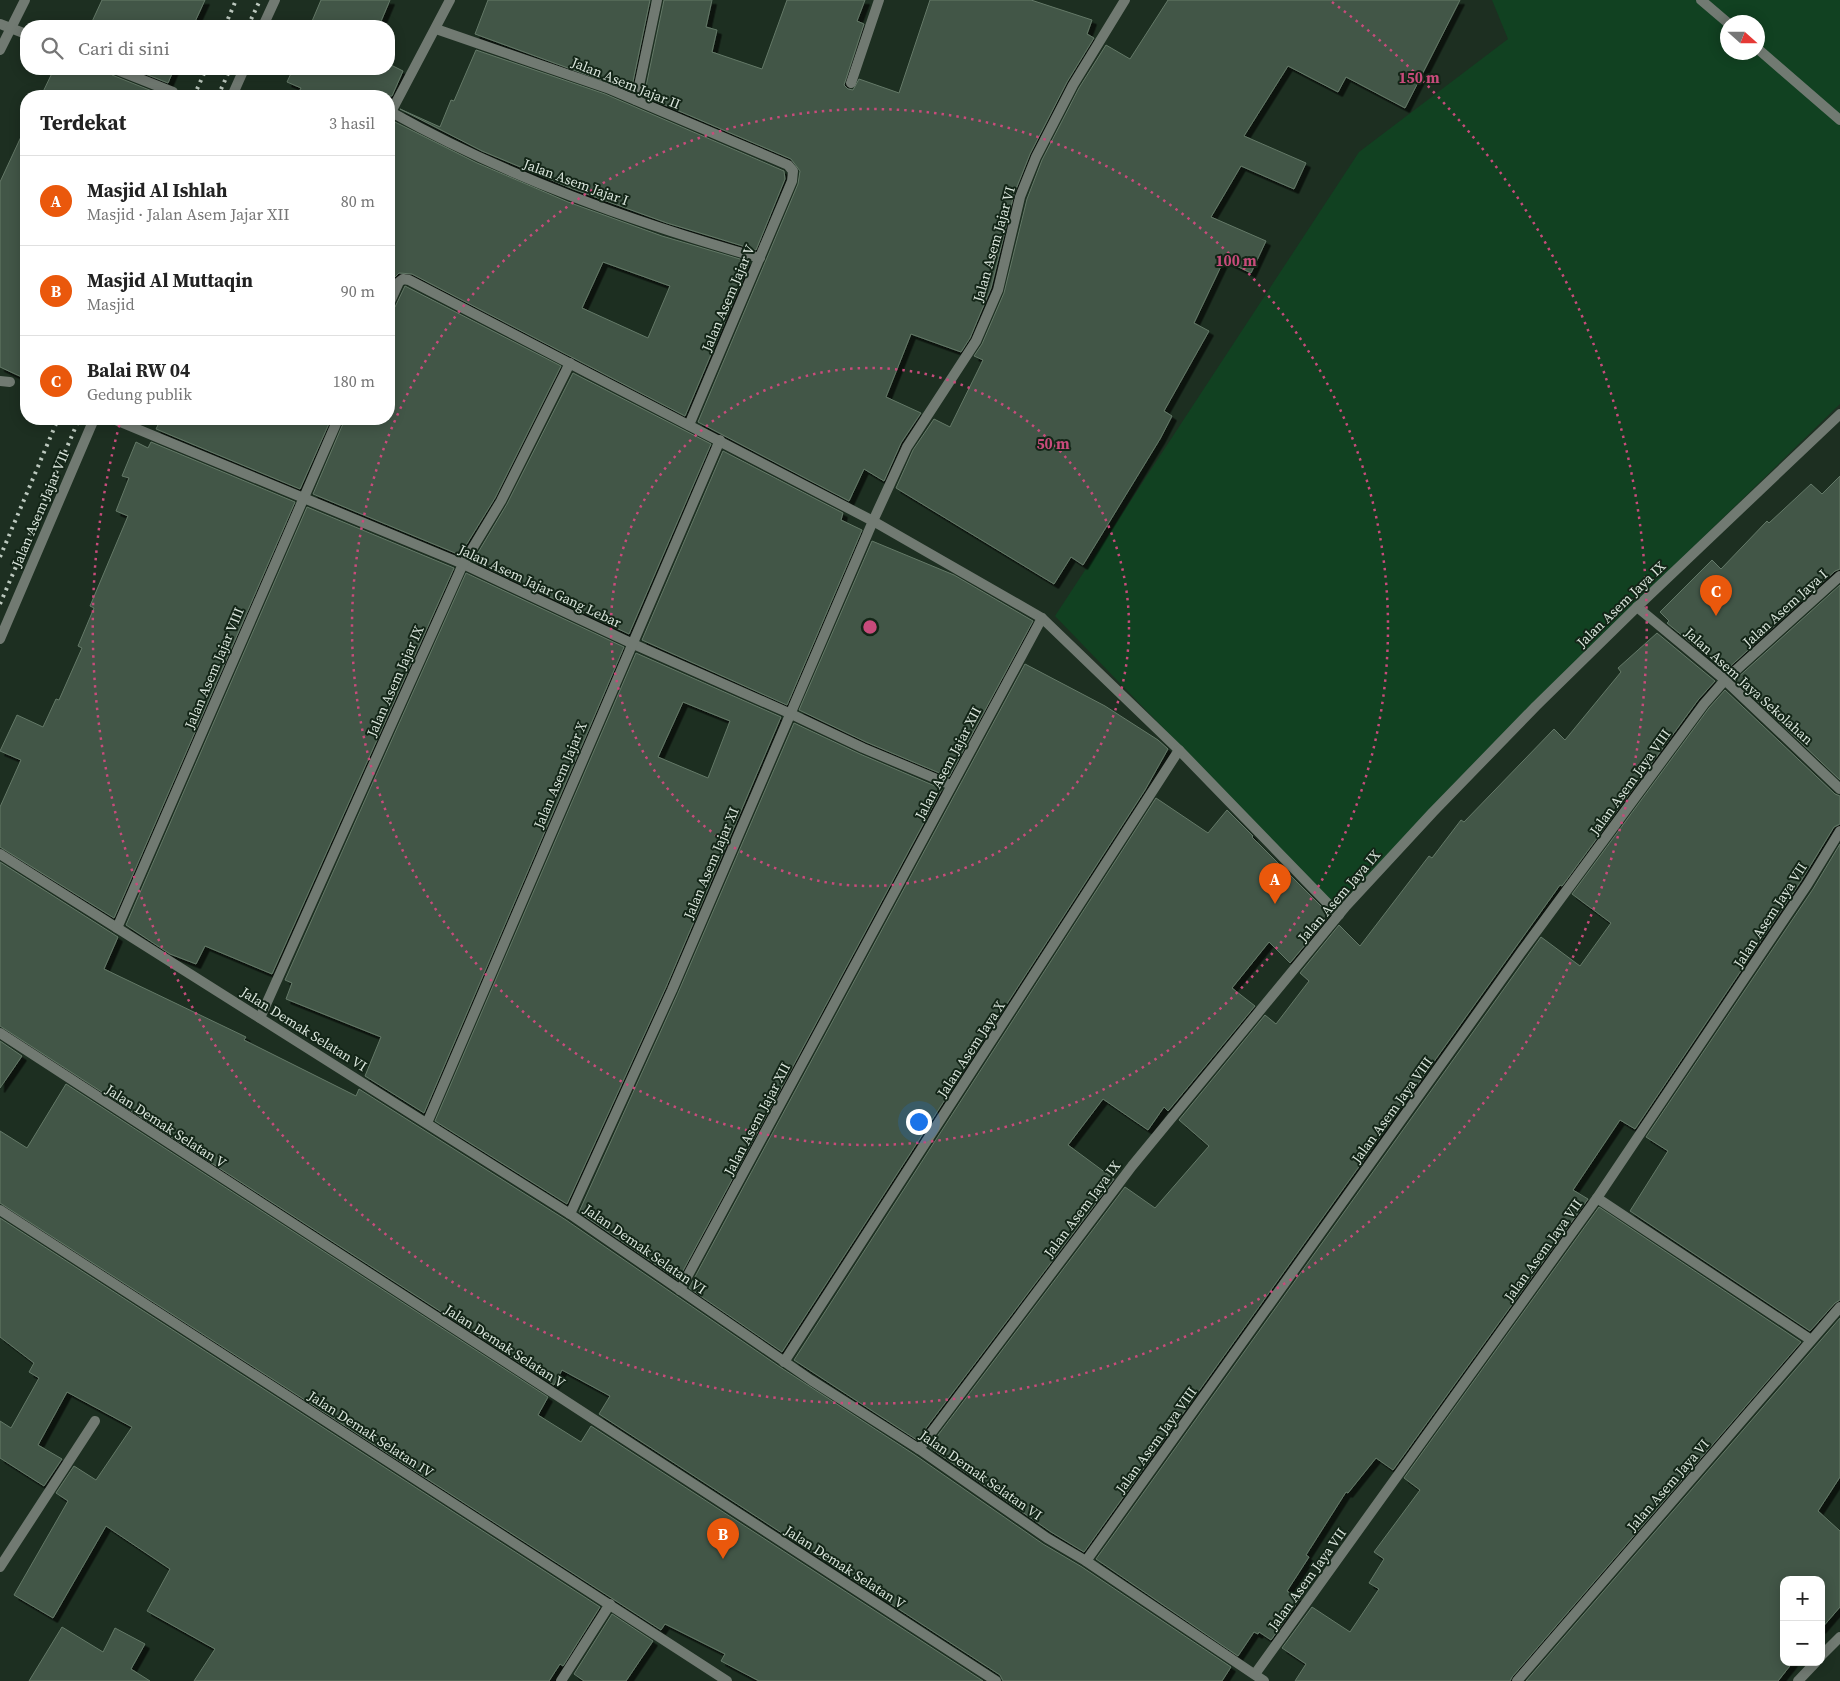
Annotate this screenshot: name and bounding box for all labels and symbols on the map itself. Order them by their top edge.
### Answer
north arrow [1720,15,1765,60]
street label: Jalan Asem Jajar II [568,52,683,114]
text: 150 m [1398,67,1440,88]
street label: Jalan Asem Jajar I [520,153,631,210]
street label: Jalan Asem Jajar VI [968,184,1020,305]
street label: Jalan Asem Jajar V [696,241,760,355]
text: 100 m [1215,250,1257,271]
text: 50 m [1036,433,1070,454]
street label: Jalan Asem Jajar VII [6,448,74,571]
street label: Jalan Asem Jajar Gang Lebar [455,539,625,633]
street label: Jalan Asem Jaya IX [1571,556,1670,652]
street label: Jalan Asem Jaya I [1738,565,1832,652]
pin: C [1700,575,1732,616]
street label: Jalan Asem Jajar VIII [179,604,249,733]
centre of rings [861,618,879,636]
street label: Jalan Asem Jajar IX [361,622,428,741]
street label: Jalan Asem Jaya Sekolahan [1680,622,1818,750]
street label: Jalan Asem Jajar XII [909,703,986,824]
street label: Jalan Asem Jajar X [528,718,592,832]
street label: Jalan Asem Jaya VIII [1584,725,1675,840]
street label: Jalan Asem Jajar XI [678,804,744,923]
street label: Jalan Asem Jaya IX [1293,845,1385,947]
street label: Jalan Asem Jaya VII [1728,858,1812,972]
pin: A [1259,863,1291,904]
street label: Jalan Demak Selatan VI [236,981,371,1076]
street label: Jalan Asem Jaya X [932,997,1010,1102]
street label: Jalan Asem Jaya VIII [1346,1053,1437,1168]
street label: Jalan Asem Jajar XII [718,1059,795,1180]
street label: Jalan Demak Selatan V [101,1079,231,1173]
your location [906,1109,932,1135]
street label: Jalan Asem Jaya IX [1038,1156,1125,1262]
street label: Jalan Asem Jaya VII [1499,1195,1587,1306]
street label: Jalan Demak Selatan VI [579,1199,710,1299]
street label: Jalan Demak Selatan V [440,1299,570,1393]
street label: Jalan Asem Jaya VIII [1110,1383,1201,1498]
street label: Jalan Demak Selatan IV [304,1385,438,1482]
street label: Jalan Demak Selatan VI [915,1425,1046,1525]
street label: Jalan Asem Jaya VI [1622,1434,1714,1536]
pin: B [707,1518,739,1559]
street label: Jalan Demak Selatan V [780,1520,910,1614]
street label: Jalan Asem Jaya VII [1263,1524,1351,1635]

